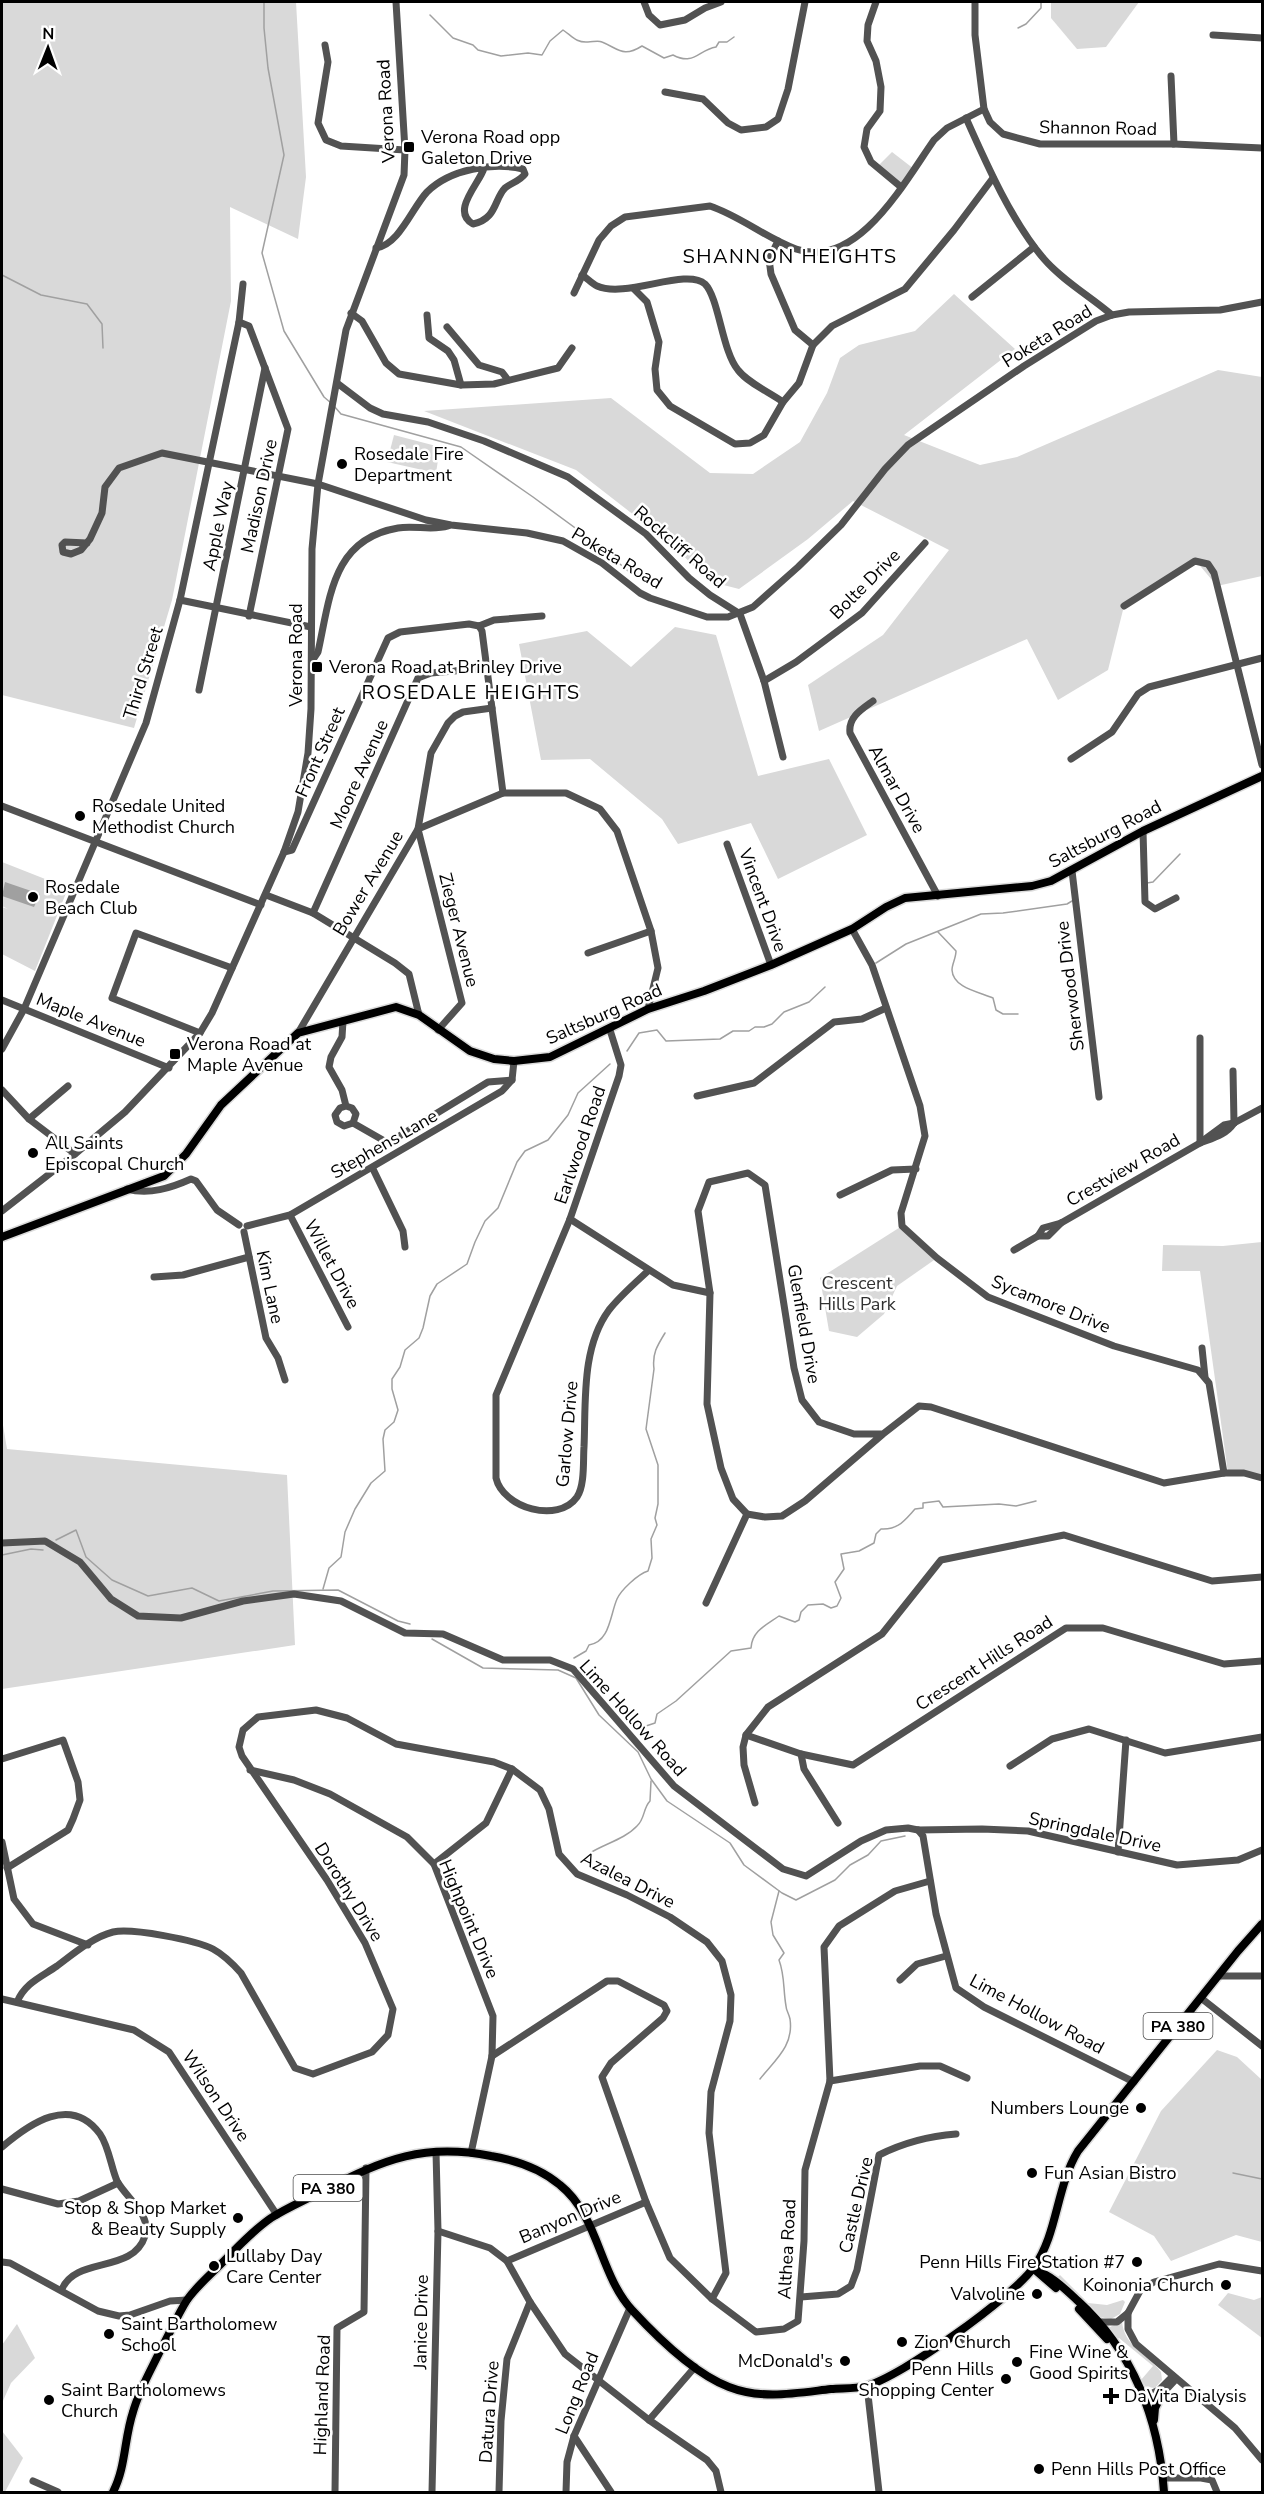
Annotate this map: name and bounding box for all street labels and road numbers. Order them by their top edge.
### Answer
street label: Verona Road [371,59,401,164]
street label: Shannon Road [1039,115,1157,141]
street label: Poketa Road [998,299,1096,373]
street label: Madison Drive [235,437,283,555]
street label: Apple Way [197,478,239,573]
street label: Rockcliff Road [629,500,731,594]
street label: Poketa Road [567,522,667,594]
street label: Bolte Drive [825,544,905,624]
street label: Verona Road [284,603,308,708]
street label: Third Street [118,623,169,722]
street label: Front Street [289,703,351,801]
street label: Moore Avenue [324,716,394,832]
street label: Almar Drive [863,741,931,837]
street label: Saltsburg Road [1044,794,1166,874]
street label: Bower Avenue [327,826,409,940]
street label: Vincent Drive [733,844,793,955]
street label: Zieger Avenue [433,870,485,990]
street label: Sherwood Drive [1050,920,1090,1052]
street label: Saltsburg Road [542,978,666,1050]
street label: Maple Avenue [33,987,149,1053]
street label: Earlwood Road [549,1083,611,1207]
street label: Stephens Lane [326,1104,442,1184]
street label: Crestview Road [1062,1128,1184,1212]
street label: Willet Drive [298,1215,366,1313]
street label: Kim Lane [251,1248,289,1326]
street label: Glenfield Drive [782,1262,826,1386]
street label: Sycamore Drive [988,1269,1114,1339]
street label: Garlow Drive [550,1380,584,1488]
street label: Crescent Hills Road [911,1610,1057,1716]
street label: Lime Hollow Road [574,1654,692,1782]
street label: Springdale Drive [1026,1806,1164,1858]
street label: Dorothy Drive [309,1838,389,1946]
street label: Azalea Drive [577,1846,679,1914]
street label: Highpoint Drive [433,1856,505,1982]
street label: Lime Hollow Road [965,1968,1109,2060]
road number: PA 380 [1144,2013,1212,2039]
street label: Wilson Drive [177,2046,255,2146]
street label: Castle Drive [833,2154,879,2256]
road number: PA 380 [294,2175,362,2201]
street label: Banyon Drive [515,2185,625,2249]
street label: Althea Road [772,2198,802,2300]
street label: Janice Drive [408,2274,434,2371]
street label: Highland Road [308,2334,336,2456]
street label: Long Road [550,2348,604,2438]
street label: Datura Drive [473,2360,505,2464]

